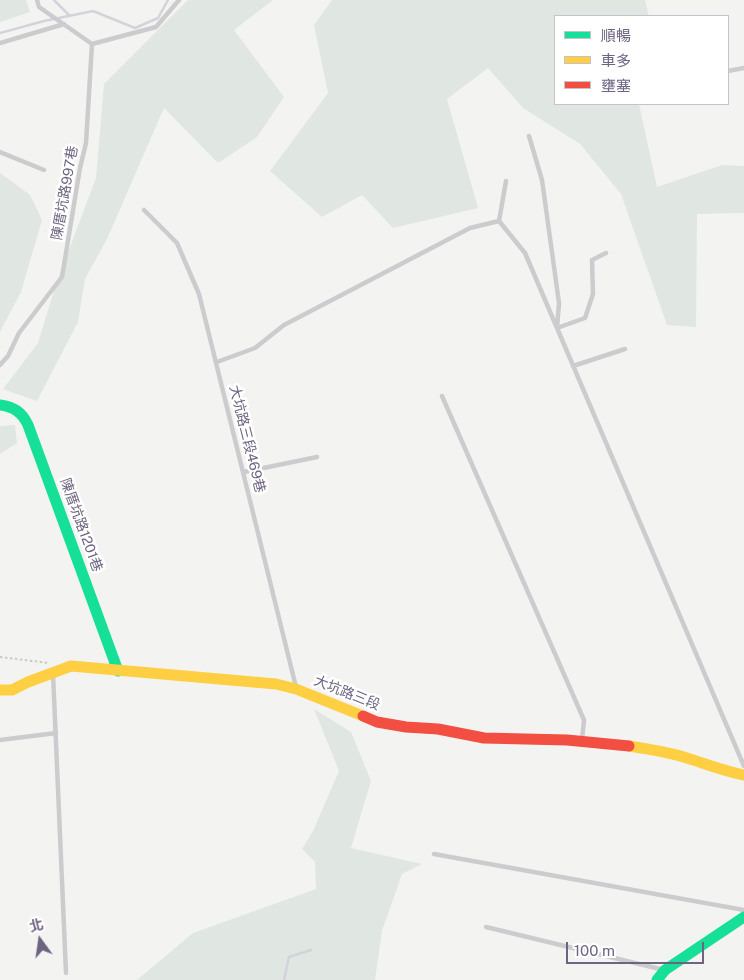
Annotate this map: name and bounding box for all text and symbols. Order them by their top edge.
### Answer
legend [554,15,729,105]
text: 順暢 [601,27,631,44]
text: 車多 [601,52,631,69]
text: 壅塞 [601,77,631,94]
street label: 陳厝坑路997巷 [48,144,82,242]
street label: 大坑路三段469巷 [226,384,268,494]
street label: 陳厝坑路1201巷 [56,476,106,574]
street label: 大坑路三段 [311,672,383,714]
north arrow [15,915,65,965]
text: 北 [28,916,45,935]
scale bar [569,932,706,964]
text: 100 m [574,942,615,959]

